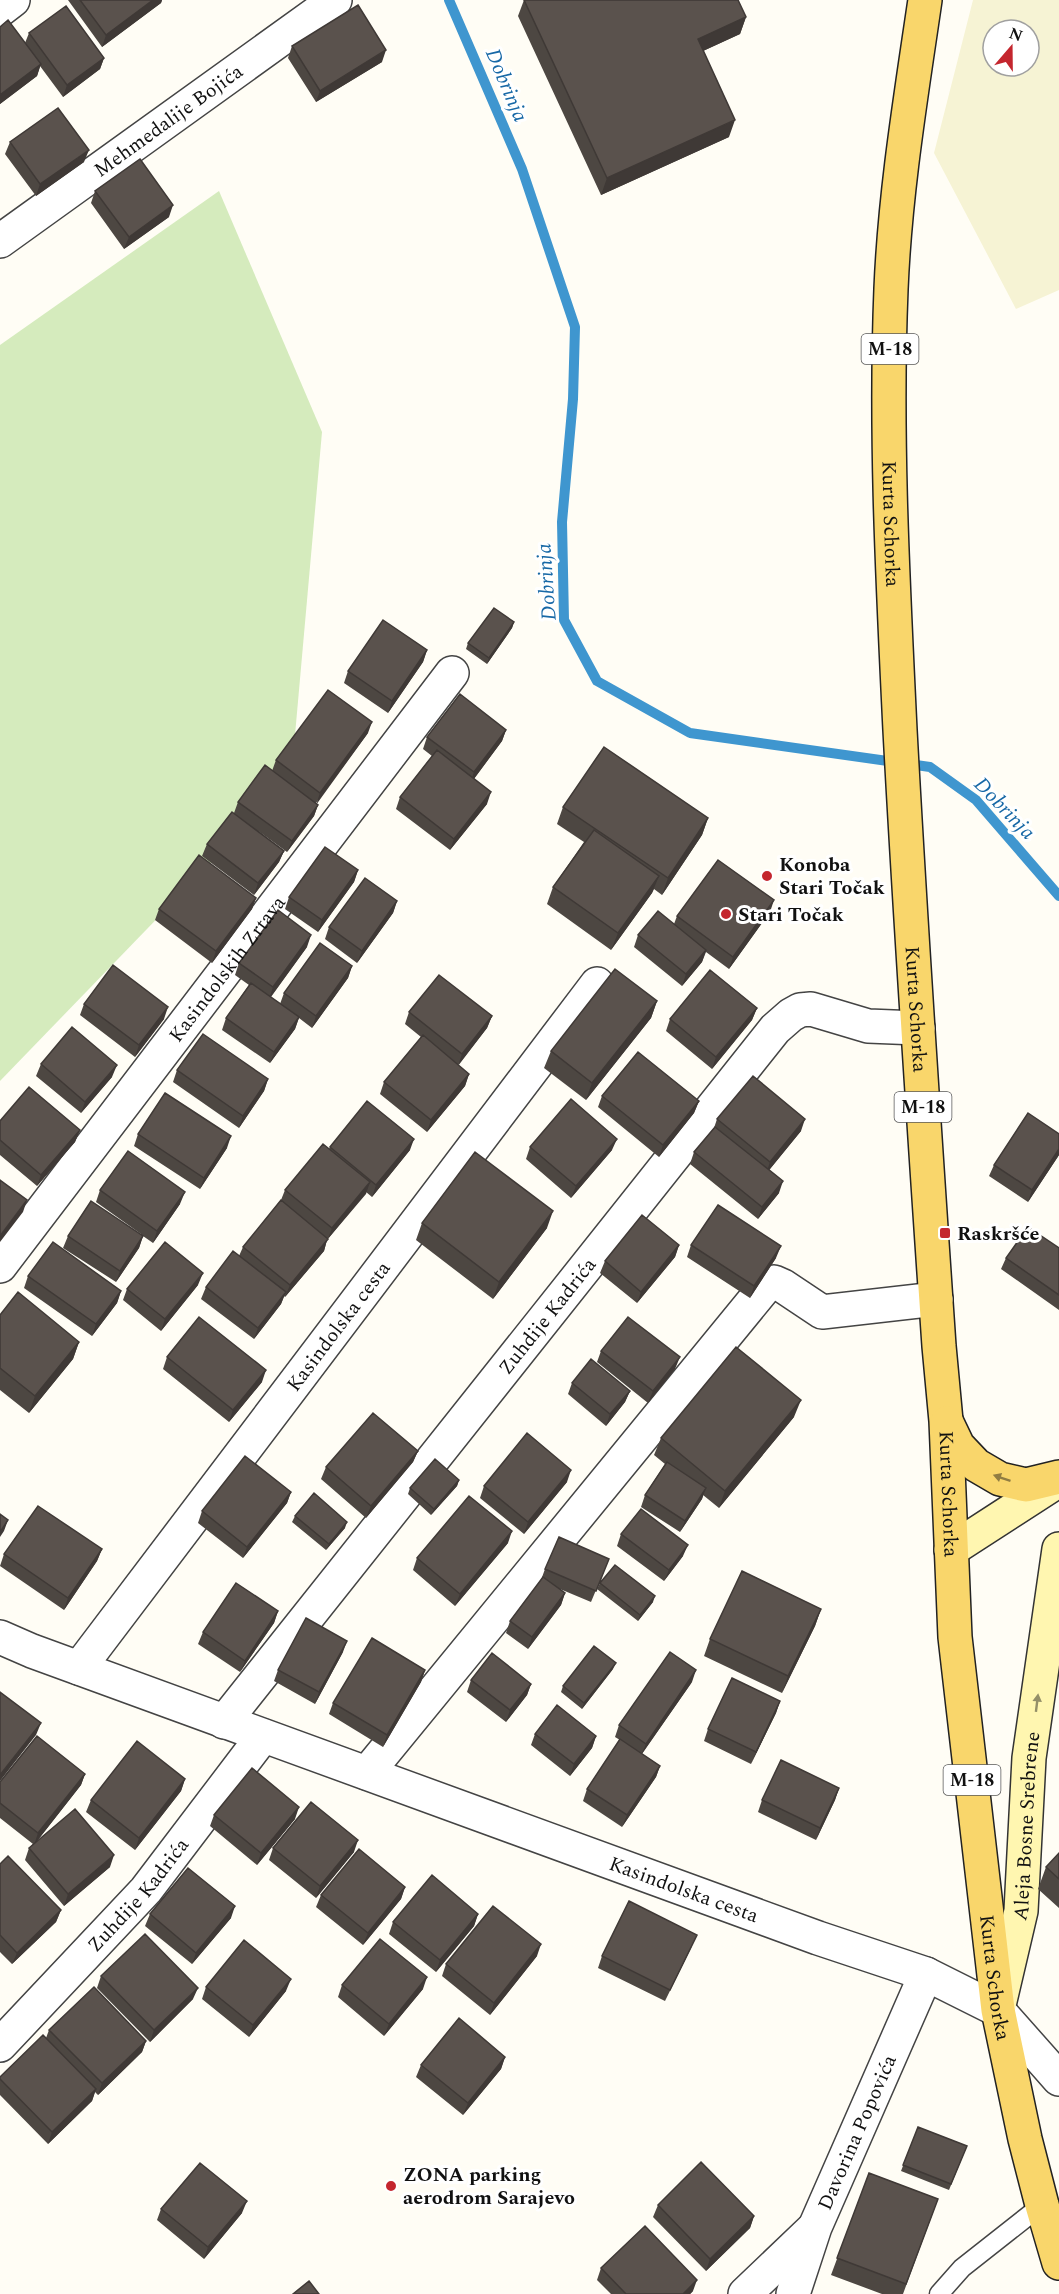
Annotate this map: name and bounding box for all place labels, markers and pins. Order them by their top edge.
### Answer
place label: Konoba Stari Točak [779,850,885,903]
marker: Konoba Stari Točak [760,869,774,883]
place label: Stari Točak [738,900,844,930]
marker: Stari Točak [719,907,733,921]
place label: Raskršće [957,1219,1040,1249]
marker: Raskršće [938,1226,952,1240]
place label: ZONA parking aerodrom Sarajevo [403,2160,575,2213]
marker: ZONA parking aerodrom Sarajevo [384,2179,398,2193]

